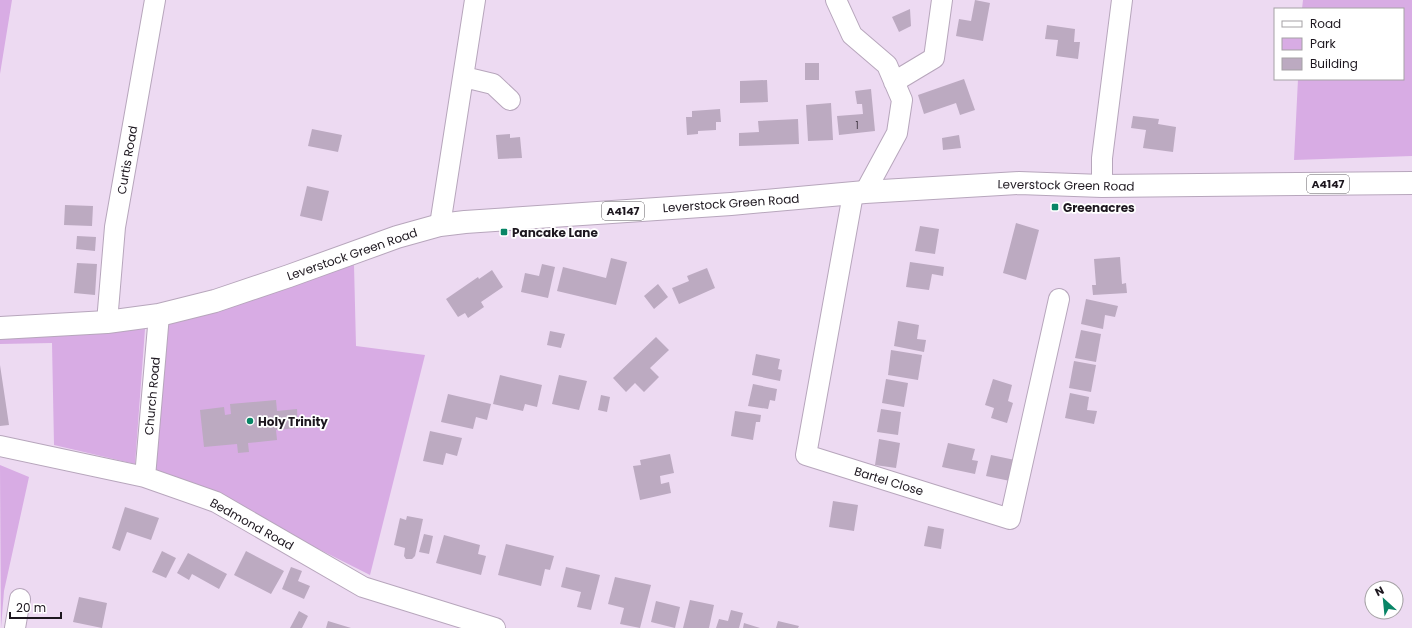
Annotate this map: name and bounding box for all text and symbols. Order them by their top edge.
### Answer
legend [1274,8,1404,80]
text: Road [1310,15,1341,32]
text: Park [1310,35,1337,52]
text: Building [1310,55,1358,72]
house number: 1 [855,118,859,133]
street label: Curtis Road [113,124,141,196]
street label: Leverstock Green Road [997,175,1135,195]
road number: A4147 [1307,175,1349,193]
street label: Leverstock Green Road [662,190,800,216]
place label: Greenacres [1063,199,1135,216]
road number: A4147 [602,202,644,220]
marker: Greenacres [1050,202,1060,212]
street label: Leverstock Green Road [284,224,420,284]
place label: Pancake Lane [512,224,598,241]
marker: Pancake Lane [499,227,509,237]
street label: Church Road [140,356,164,436]
place label: Holy Trinity [258,413,328,430]
marker: Holy Trinity [245,416,255,426]
street label: Bartel Close [852,462,926,500]
street label: Bedmond Road [207,494,297,554]
north arrow [1364,580,1404,620]
text: N [1372,582,1387,600]
scale bar [10,594,61,620]
text: 20 m [16,599,46,616]

